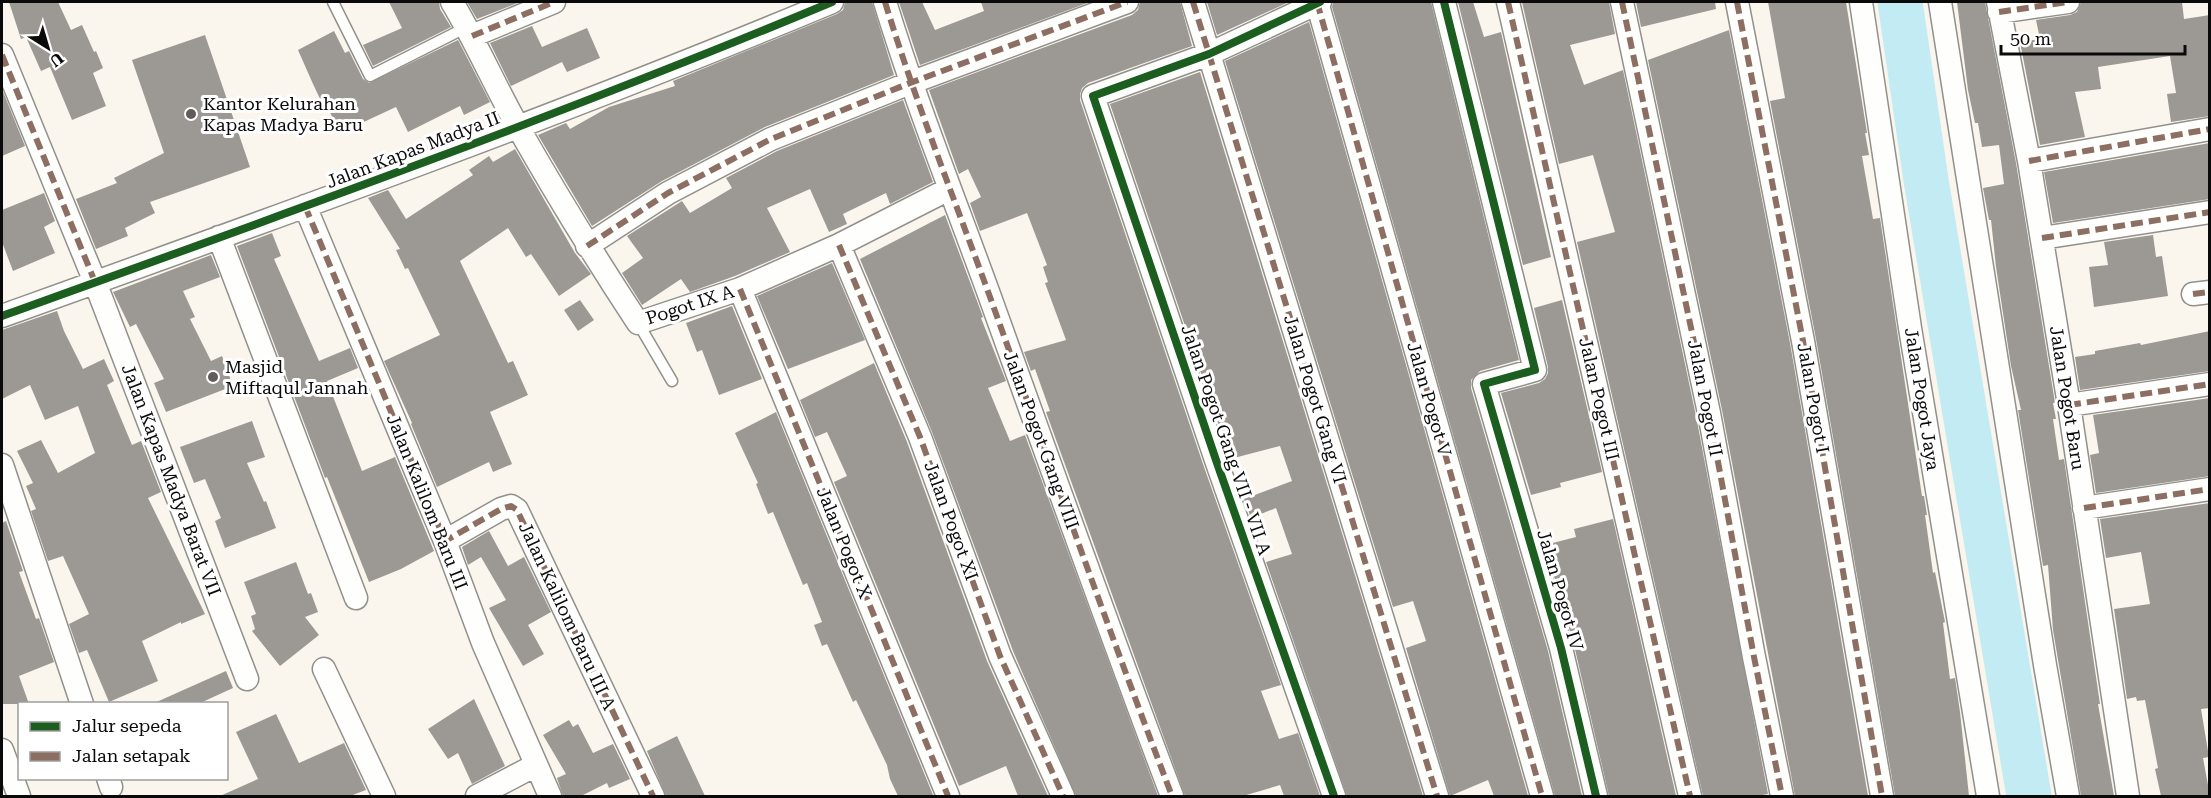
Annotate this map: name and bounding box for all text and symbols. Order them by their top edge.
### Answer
north arrow [18,18,78,78]
scale bar [2001,18,2186,56]
text: 50 m [2010,28,2051,49]
text: U [46,48,67,71]
place label: Kantor Kelurahan Kapas Madya Baru [203,93,363,135]
marker: Kantor Kelurahan Kapas Madya Baru [184,107,198,121]
street label: Jalan Kapas Madya II [323,107,503,192]
street label: Pogot IX A [643,280,737,329]
street label: Jalan Pogot Gang VI [1280,312,1351,486]
street label: Jalan Pogot Gang VII - VII A [1177,322,1276,558]
street label: Jalan Pogot Baru [2046,324,2089,471]
street label: Jalan Pogot Jaya [1901,326,1944,472]
street label: Jalan Pogot III [1575,335,1624,462]
street label: Jalan Pogot II [1684,338,1727,458]
street label: Jalan Pogot V [1403,339,1456,459]
street label: Jalan Pogot I [1793,341,1834,455]
street label: Jalan Pogot Gang VIII [999,348,1084,532]
place label: Masjid Miftaqul Jannah [225,356,369,398]
street label: Jalan Kapas Madya Barat VII [117,361,225,599]
marker: Masjid Miftaqul Jannah [206,370,220,384]
street label: Jalan Kalilom Baru III [383,411,472,593]
street label: Jalan Pogot XI [920,458,983,583]
street label: Jalan Pogot X [813,484,876,602]
street label: Jalan Kalilom Baru III A [515,519,620,713]
street label: Jalan Pogot IV [1533,527,1588,653]
legend [18,702,228,780]
text: Jalur sepeda [72,715,182,736]
text: Jalan setapak [72,745,190,766]

